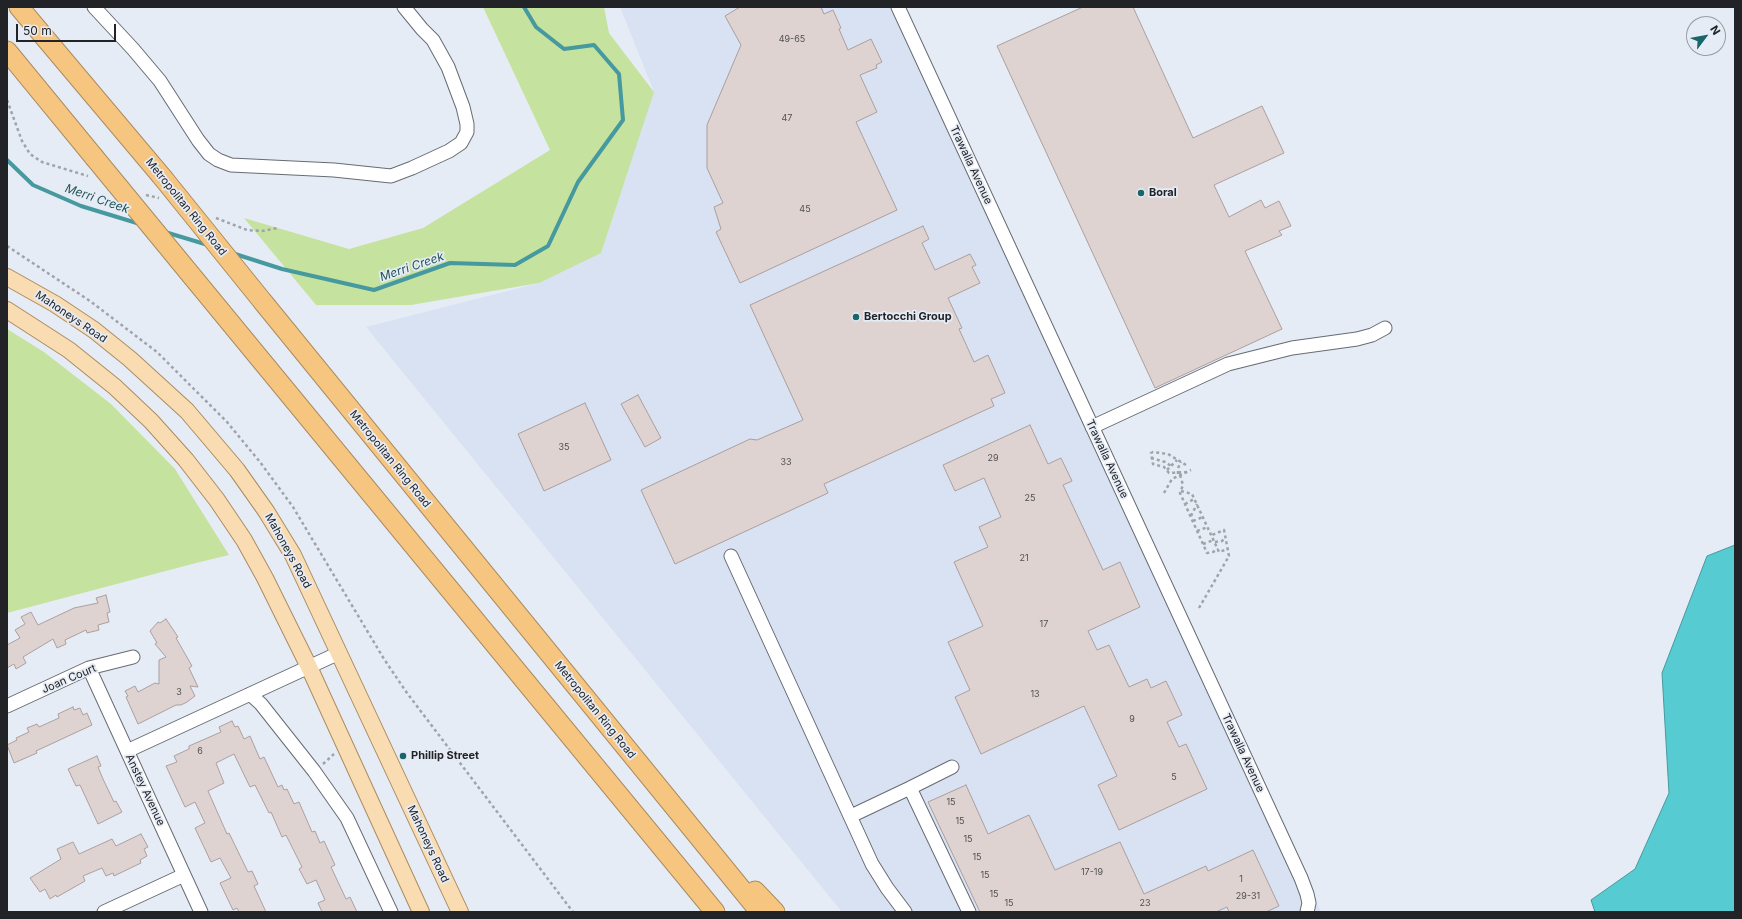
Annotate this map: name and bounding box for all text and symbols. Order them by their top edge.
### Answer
scale bar [18,16,118,42]
north arrow [1686,16,1726,56]
text: 50 m [23,23,52,38]
text: N [1707,23,1723,37]
house number: 49-65 [779,34,805,44]
house number: 47 [782,113,792,123]
street label: Trawalla Avenue [947,124,995,206]
street label: Metropolitan Ring Road [143,156,229,258]
water label: Merri Creek [63,181,131,217]
place label: Boral [1149,186,1177,200]
marker: Boral [1136,188,1146,198]
house number: 45 [799,204,811,214]
water label: Merri Creek [378,249,446,285]
street label: Mahoneys Road [33,288,109,346]
place label: Bertocchi Group [864,310,952,324]
marker: Bertocchi Group [851,312,861,322]
street label: Metropolitan Ring Road [347,408,433,510]
street label: Trawalla Avenue [1083,418,1131,500]
house number: 35 [558,442,570,452]
house number: 29 [987,453,999,463]
house number: 33 [780,457,792,467]
house number: 25 [1025,493,1035,503]
street label: Mahoneys Road [262,511,314,591]
house number: 21 [1019,553,1029,563]
house number: 17 [1040,619,1048,629]
street label: Metropolitan Ring Road [552,659,638,761]
street label: Joan Court [40,662,98,696]
house number: 3 [176,687,182,697]
house number: 13 [1030,689,1040,699]
street label: Trawalla Avenue [1219,712,1267,794]
house number: 9 [1129,714,1135,724]
house number: 6 [197,746,203,756]
place label: Phillip Street [411,749,479,763]
marker: Phillip Street [398,751,408,761]
street label: Anstey Avenue [123,752,167,828]
house number: 5 [1171,772,1177,782]
house number: 15 [946,797,956,807]
street label: Mahoneys Road [404,803,452,885]
house number: 15 [955,816,965,826]
house number: 15 [963,834,973,844]
house number: 15 [972,852,982,862]
house number: 17-19 [1081,867,1103,877]
house number: 15 [980,870,990,880]
house number: 1 [1239,874,1243,884]
house number: 15 [989,889,999,899]
house number: 29-31 [1236,891,1260,901]
house number: 15 [1004,898,1014,908]
house number: 23 [1139,898,1151,908]

